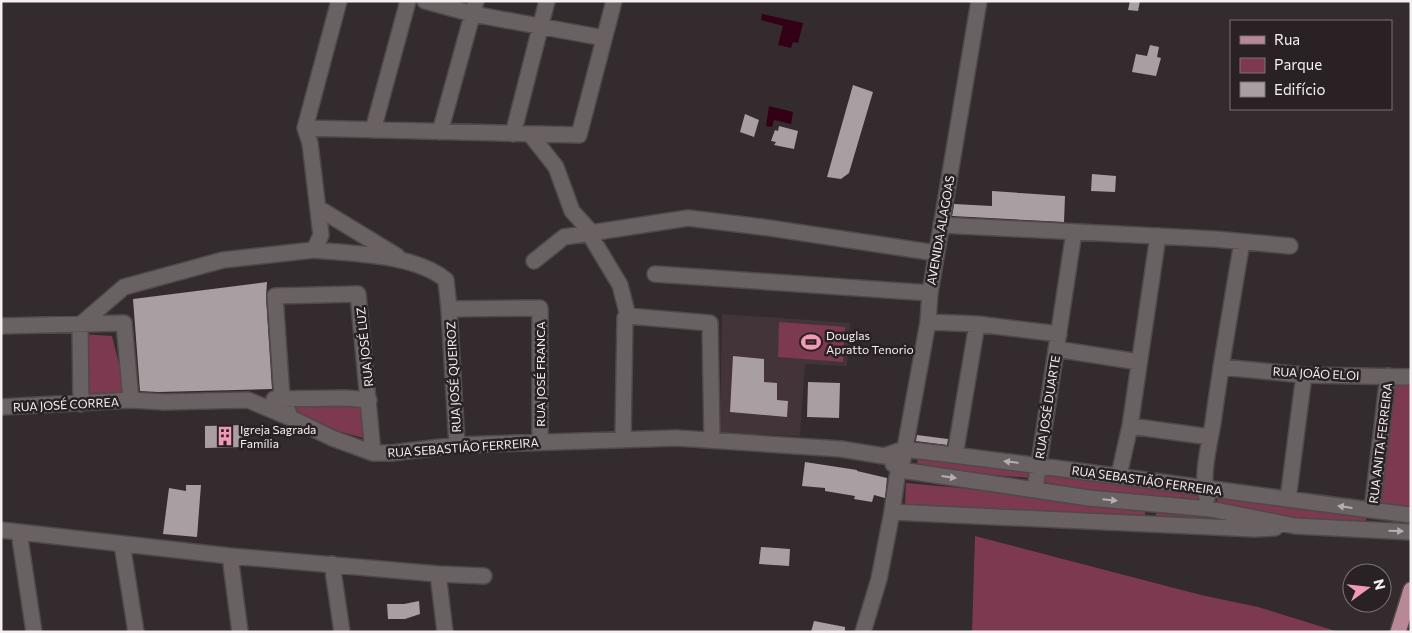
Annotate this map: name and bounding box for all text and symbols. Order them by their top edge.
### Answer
legend [1230,20,1392,110]
text: Rua [1274,30,1300,48]
text: Parque [1274,55,1322,73]
text: Edifício [1274,80,1325,98]
street label: AVENIDA ALAGOAS [923,174,957,286]
street label: RUA JOSÉ LUZ [353,306,376,388]
street label: RUA JOSÉ QUEIROZ [443,321,464,433]
street label: RUA JOSÉ FRANCA [533,321,548,427]
place label: Douglas Apratto Tenorio [826,328,914,356]
sports icon: Douglas Apratto Tenorio [800,331,822,353]
street label: RUA JOSÉ DUARTE [1032,354,1063,460]
street label: RUA JOÃO ELOI [1272,364,1360,383]
street label: RUA ANITA FERREIRA [1366,382,1394,504]
street label: RUA JOSÉ CORREA [13,394,119,415]
place label: Igreja Sagrada Família [240,422,316,450]
building icon: Igreja Sagrada Família [214,425,236,447]
street label: RUA SEBASTIÃO FERREIRA [387,435,539,459]
one-way arrow [1002,458,1018,466]
street label: RUA SEBASTIÃO FERREIRA [1071,463,1223,497]
one-way arrow [941,473,957,481]
one-way arrow [1102,496,1118,504]
one-way arrow [1337,502,1353,510]
one-way arrow [1389,527,1405,535]
north arrow [1342,563,1392,613]
text: N [1370,577,1390,592]

